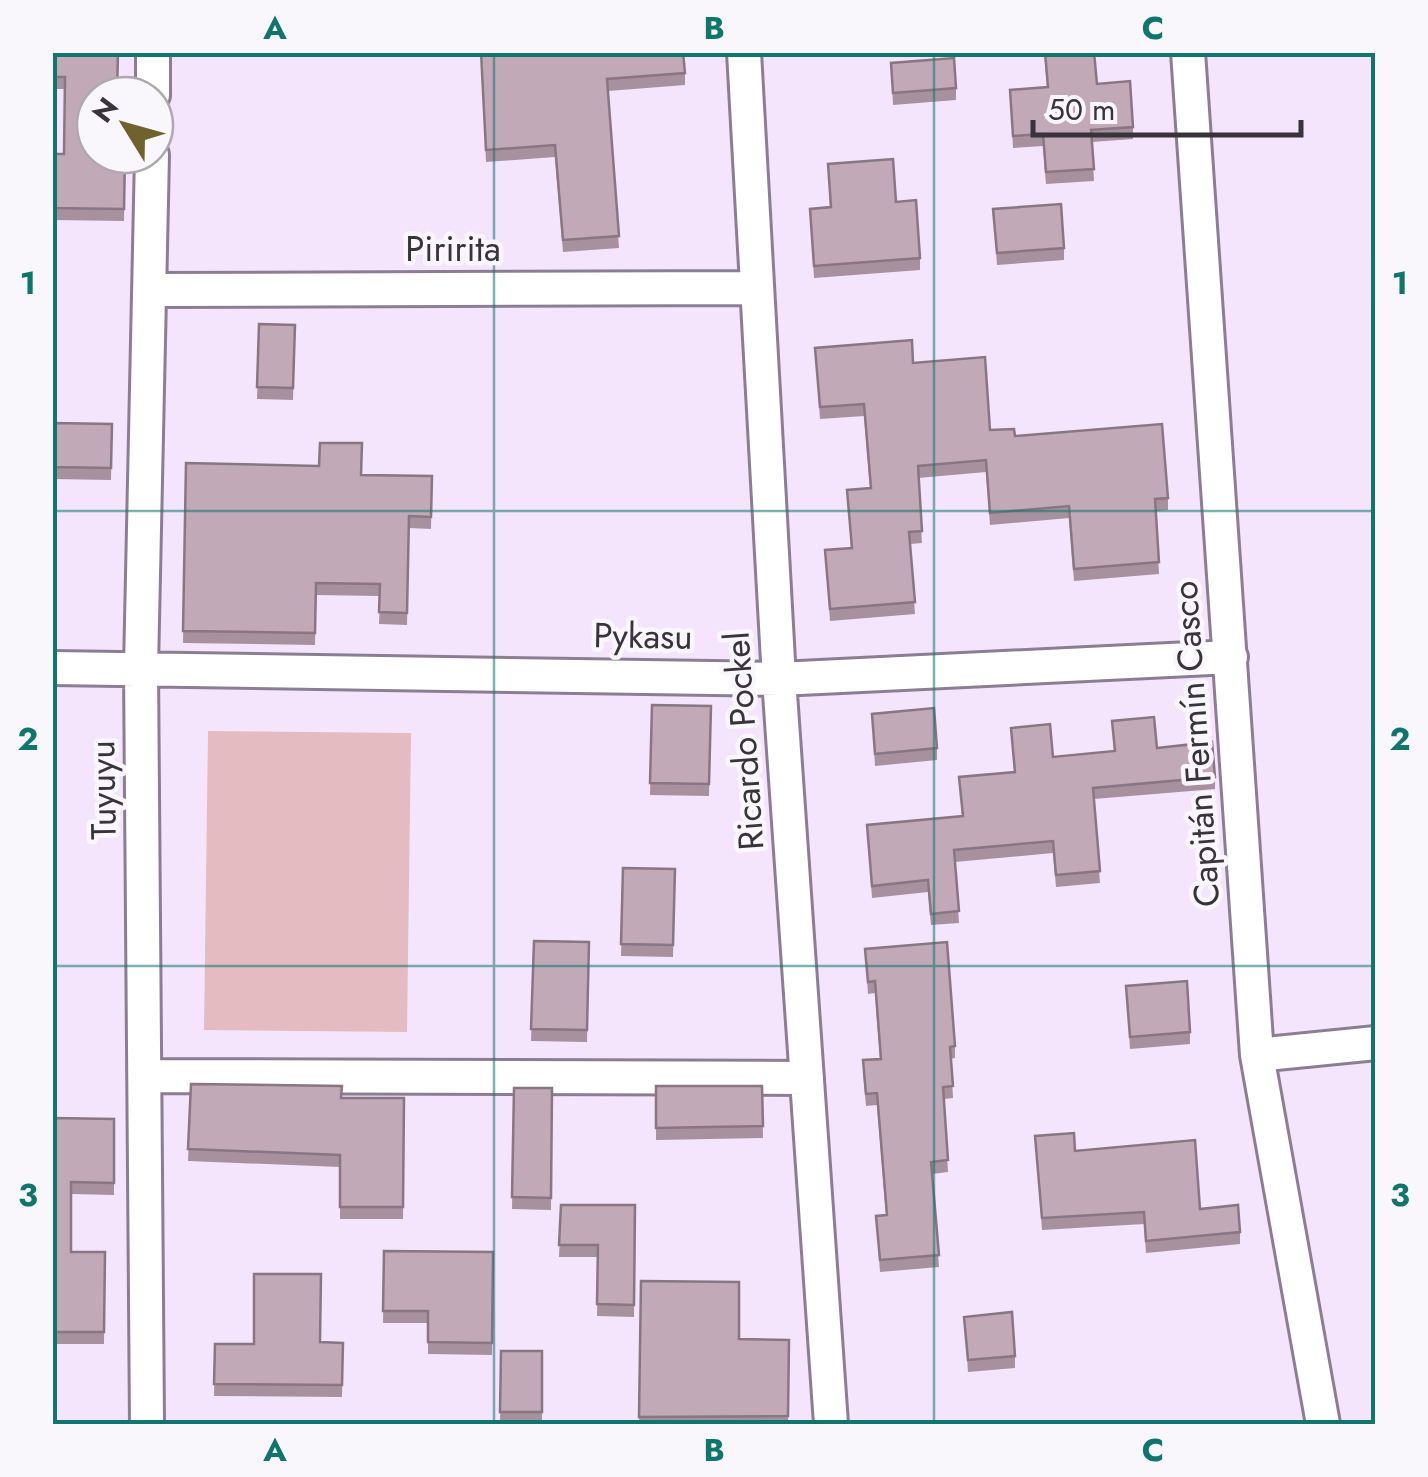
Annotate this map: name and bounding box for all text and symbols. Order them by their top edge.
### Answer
text: A [262,5,287,51]
text: B [703,5,725,51]
text: C [1142,5,1164,51]
north arrow [75,75,175,175]
scale bar [1033,75,1300,137]
text: 50 m [1048,88,1115,131]
text: N [82,89,128,131]
street label: Piririta [405,224,501,274]
text: 1 [20,260,36,306]
text: 1 [1392,260,1408,306]
street label: Capitán Fermín Casco [1160,579,1232,909]
street label: Pykasu [593,610,693,662]
street label: Ricardo Pockel [711,630,777,852]
text: 2 [18,716,39,762]
text: 2 [1390,716,1411,762]
street label: Tuyuyu [77,740,129,840]
text: 3 [18,1172,38,1218]
text: 3 [1390,1172,1410,1218]
text: A [262,1427,287,1473]
text: B [703,1427,725,1473]
text: C [1142,1427,1164,1473]

